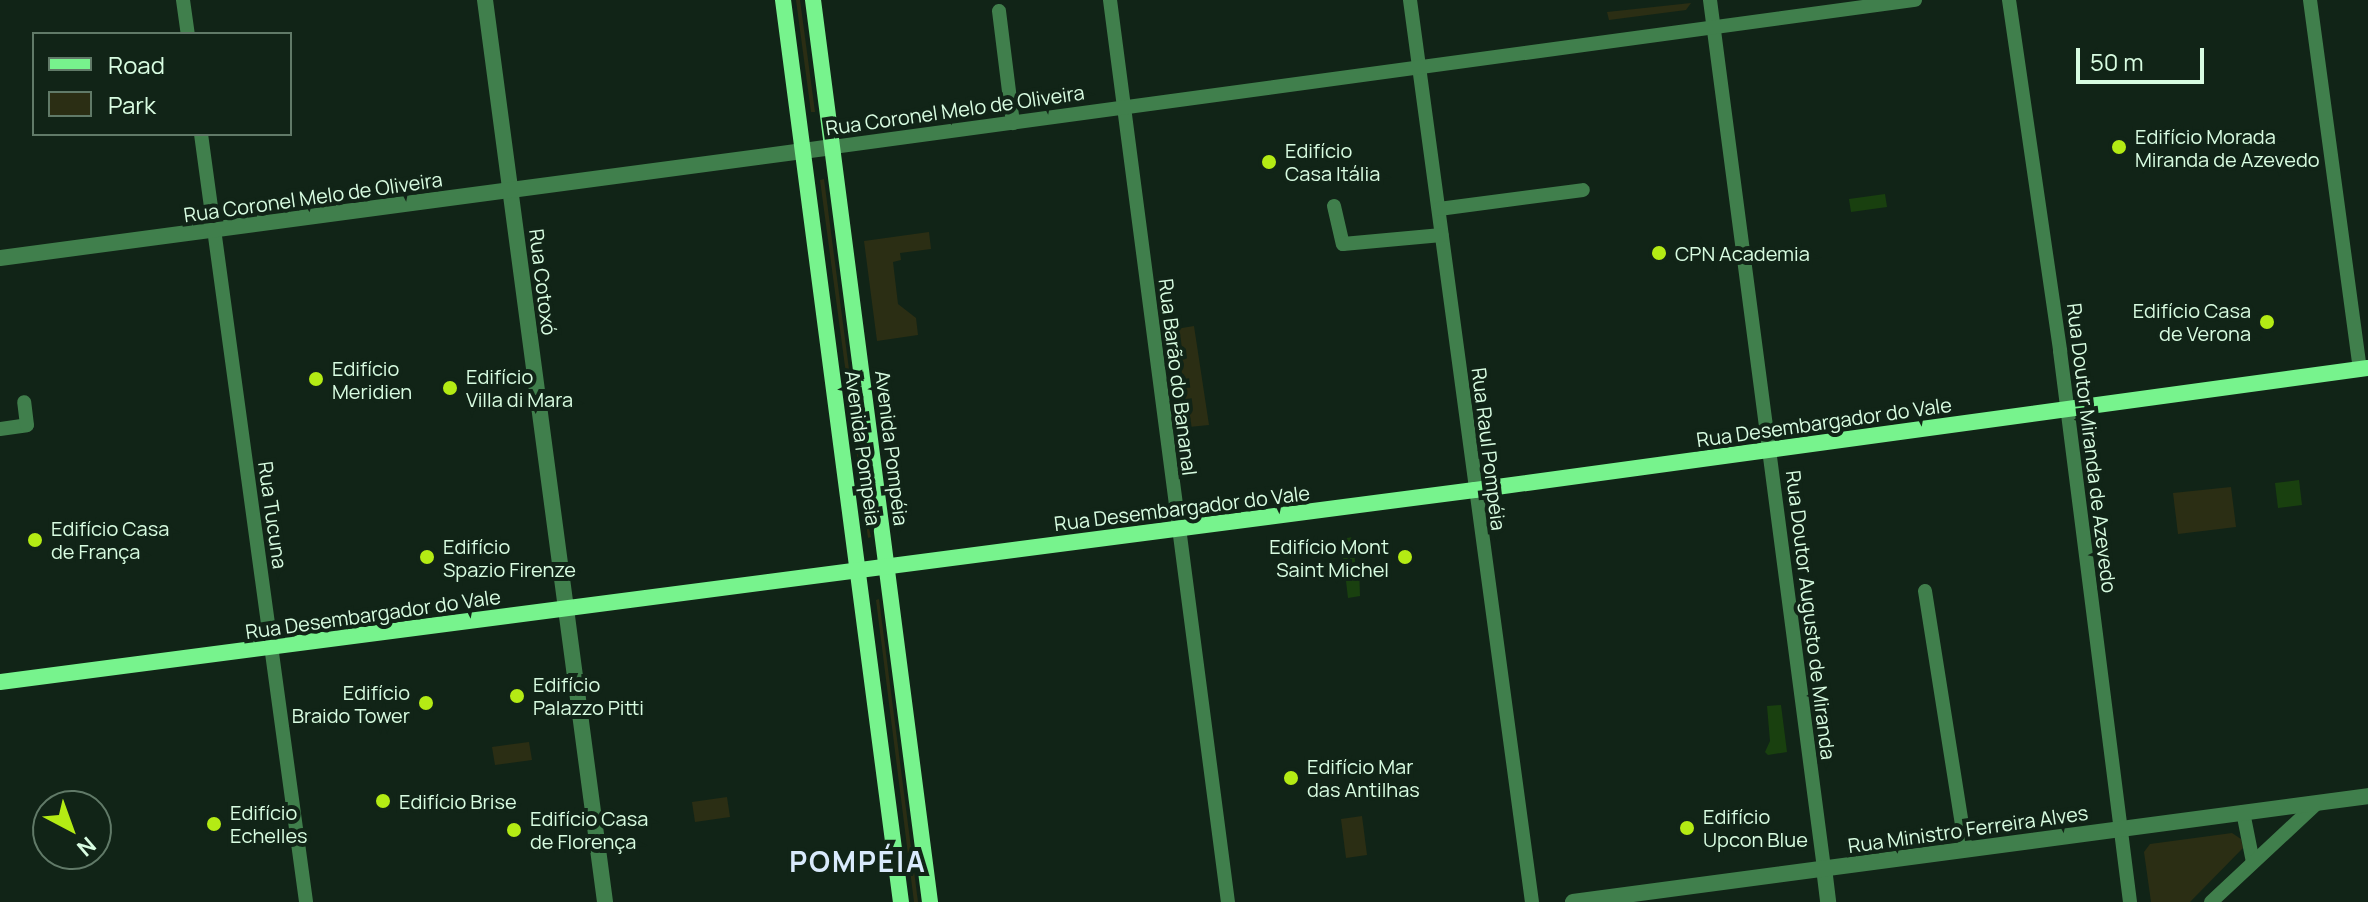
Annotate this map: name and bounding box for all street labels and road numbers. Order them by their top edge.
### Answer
street label: Rua Coronel Melo de Oliveira [824,80,1086,140]
street label: Rua Coronel Melo de Oliveira [182,167,444,227]
street label: Rua Cotoxó [525,227,561,337]
street label: Rua Barão do Bananal [1154,277,1202,477]
street label: Rua Doutor Miranda de Azevedo [2062,302,2122,594]
street label: Rua Raul Pompéia [1467,366,1511,532]
street label: Avenida Pompeia [840,369,886,527]
street label: Avenida Pompéia [871,369,913,527]
street label: Rua Desembargador do Vale [1695,392,1953,452]
street label: Rua Tucuna [254,460,292,570]
street label: Rua Doutor Augusto de Miranda [1781,469,1841,761]
street label: Rua Desembargador do Vale [1053,480,1311,536]
street label: Rua Desembargador do Vale [244,584,502,644]
street label: Rua Ministro Ferreira Alves [1846,800,2090,858]

